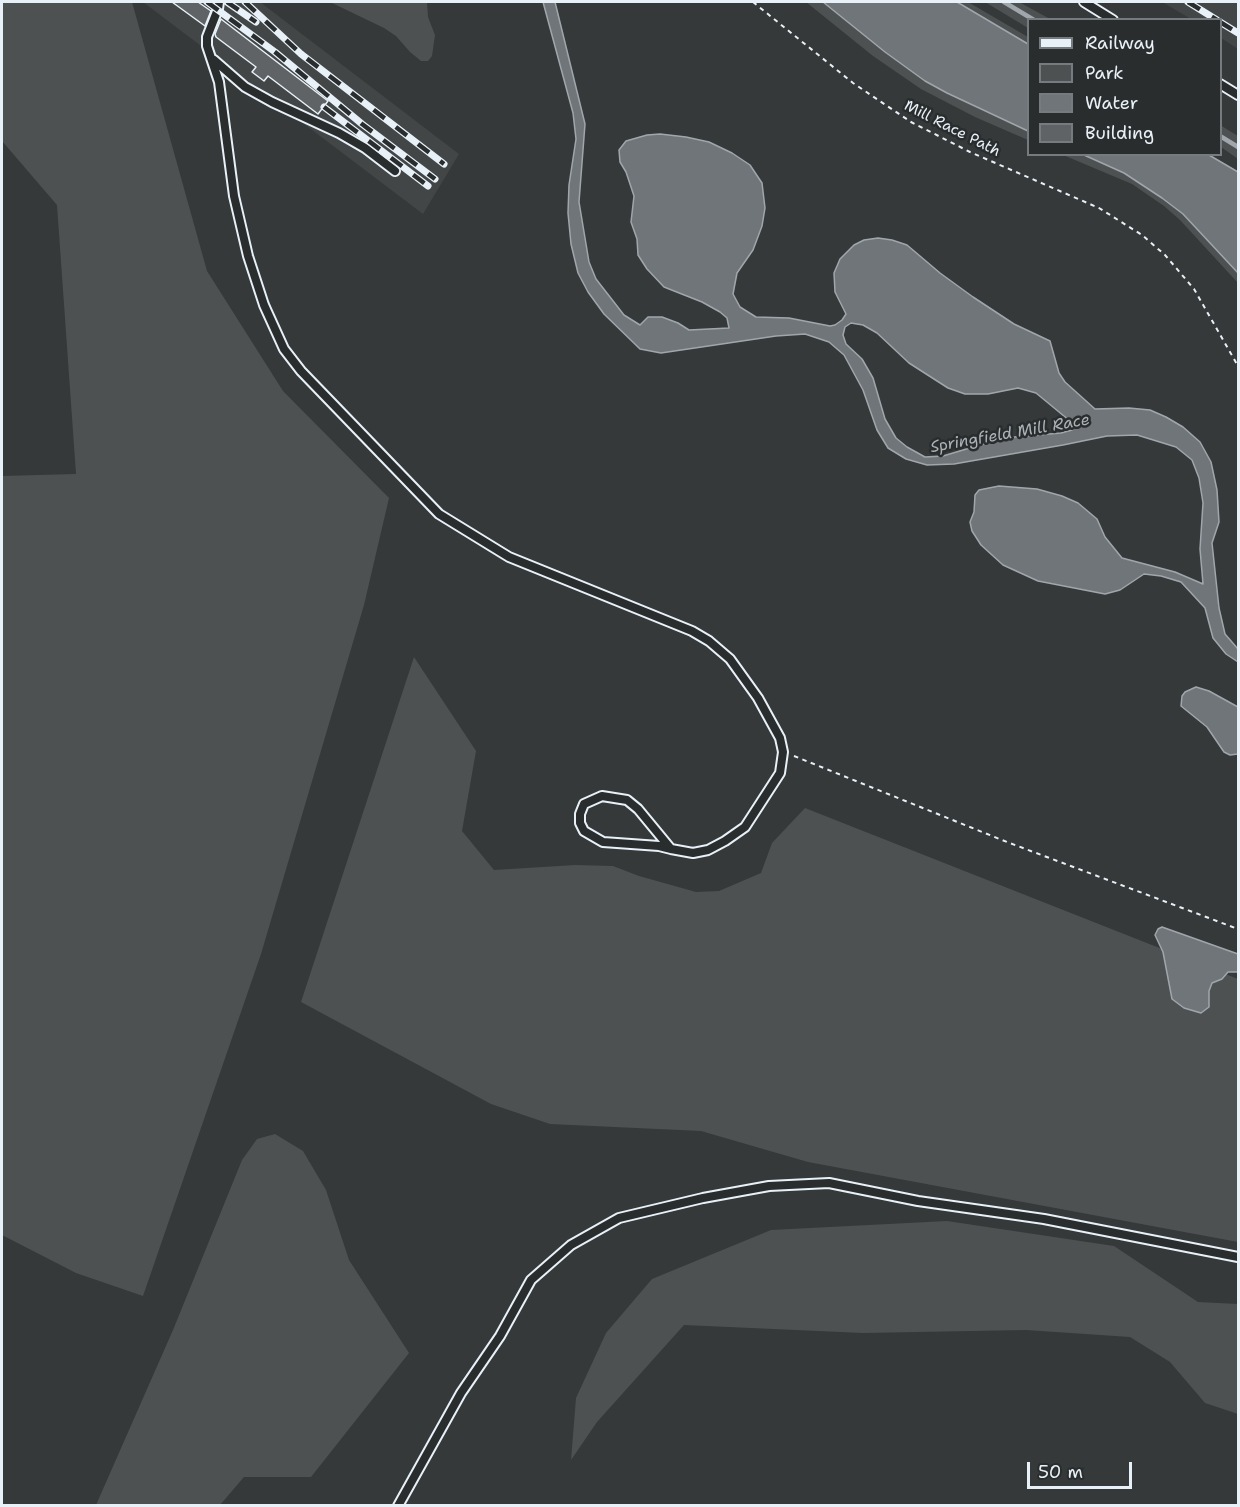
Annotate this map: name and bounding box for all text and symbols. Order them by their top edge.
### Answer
legend [1027,18,1222,156]
text: Railway [1085,31,1155,55]
text: Park [1085,61,1124,85]
text: Water [1085,91,1138,115]
street label: Mill Race Path [901,97,1003,161]
text: Building [1085,121,1154,145]
water label: Springfield Mill Race [929,411,1091,457]
scale bar [1030,1450,1135,1488]
text: 50 m [1038,1460,1083,1484]

